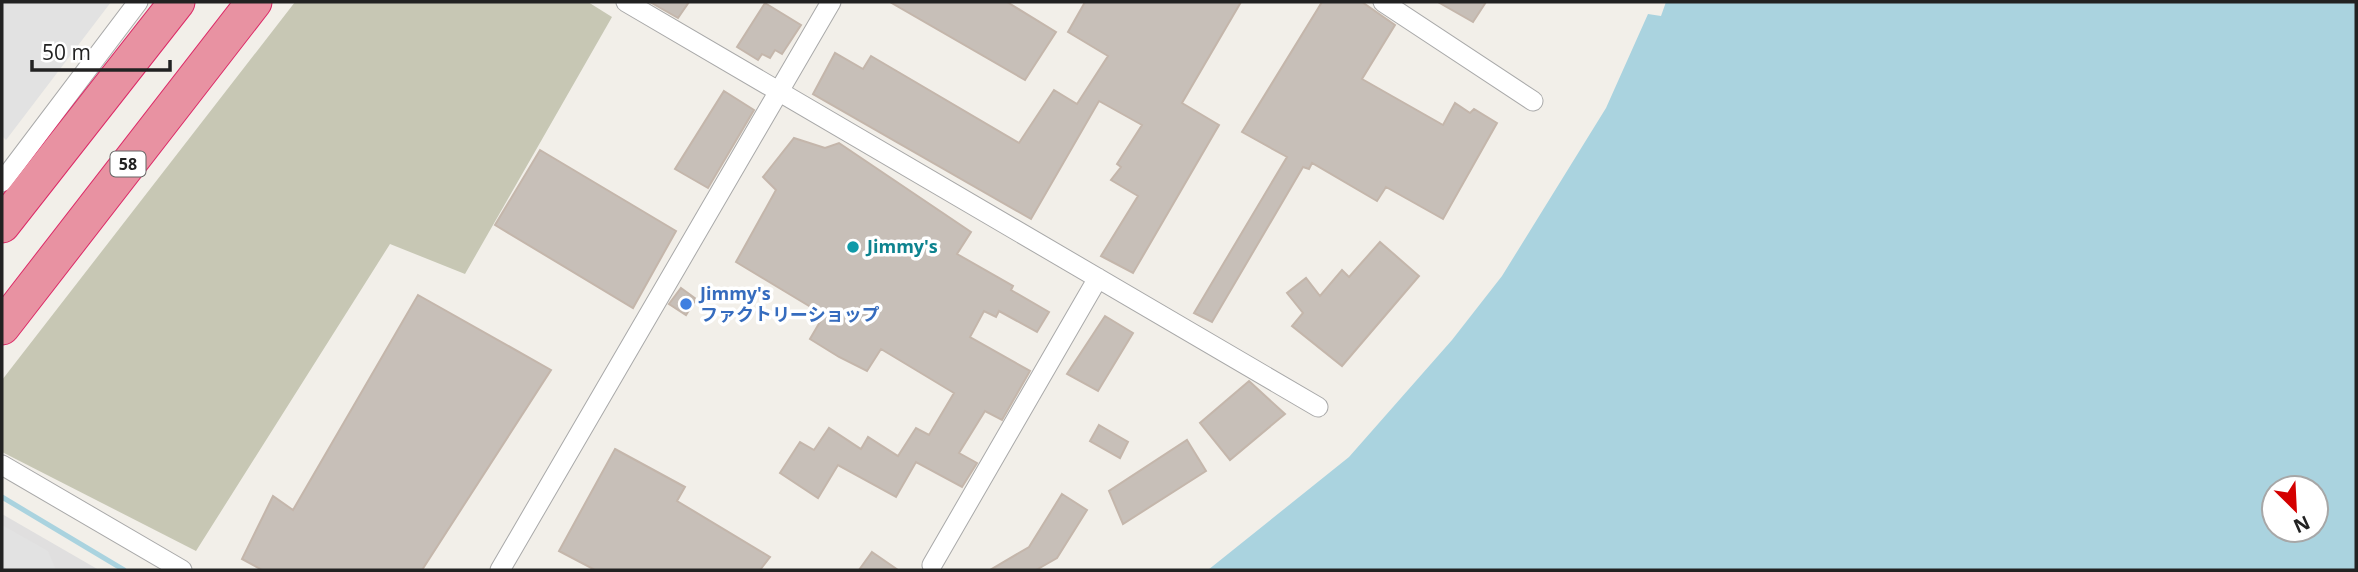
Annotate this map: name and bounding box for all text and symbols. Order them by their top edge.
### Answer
scale bar [32,28,170,72]
text: 50 m [42,38,91,66]
road number: 58 [110,152,146,176]
place label: Jimmy's [865,234,938,258]
marker: Jimmy's [845,239,861,255]
place label: Jimmy's ファクトリーショップ [698,281,880,326]
marker: Jimmy's ファクトリーショップ [678,296,694,312]
north arrow [2260,474,2330,544]
text: N [2290,510,2314,540]

